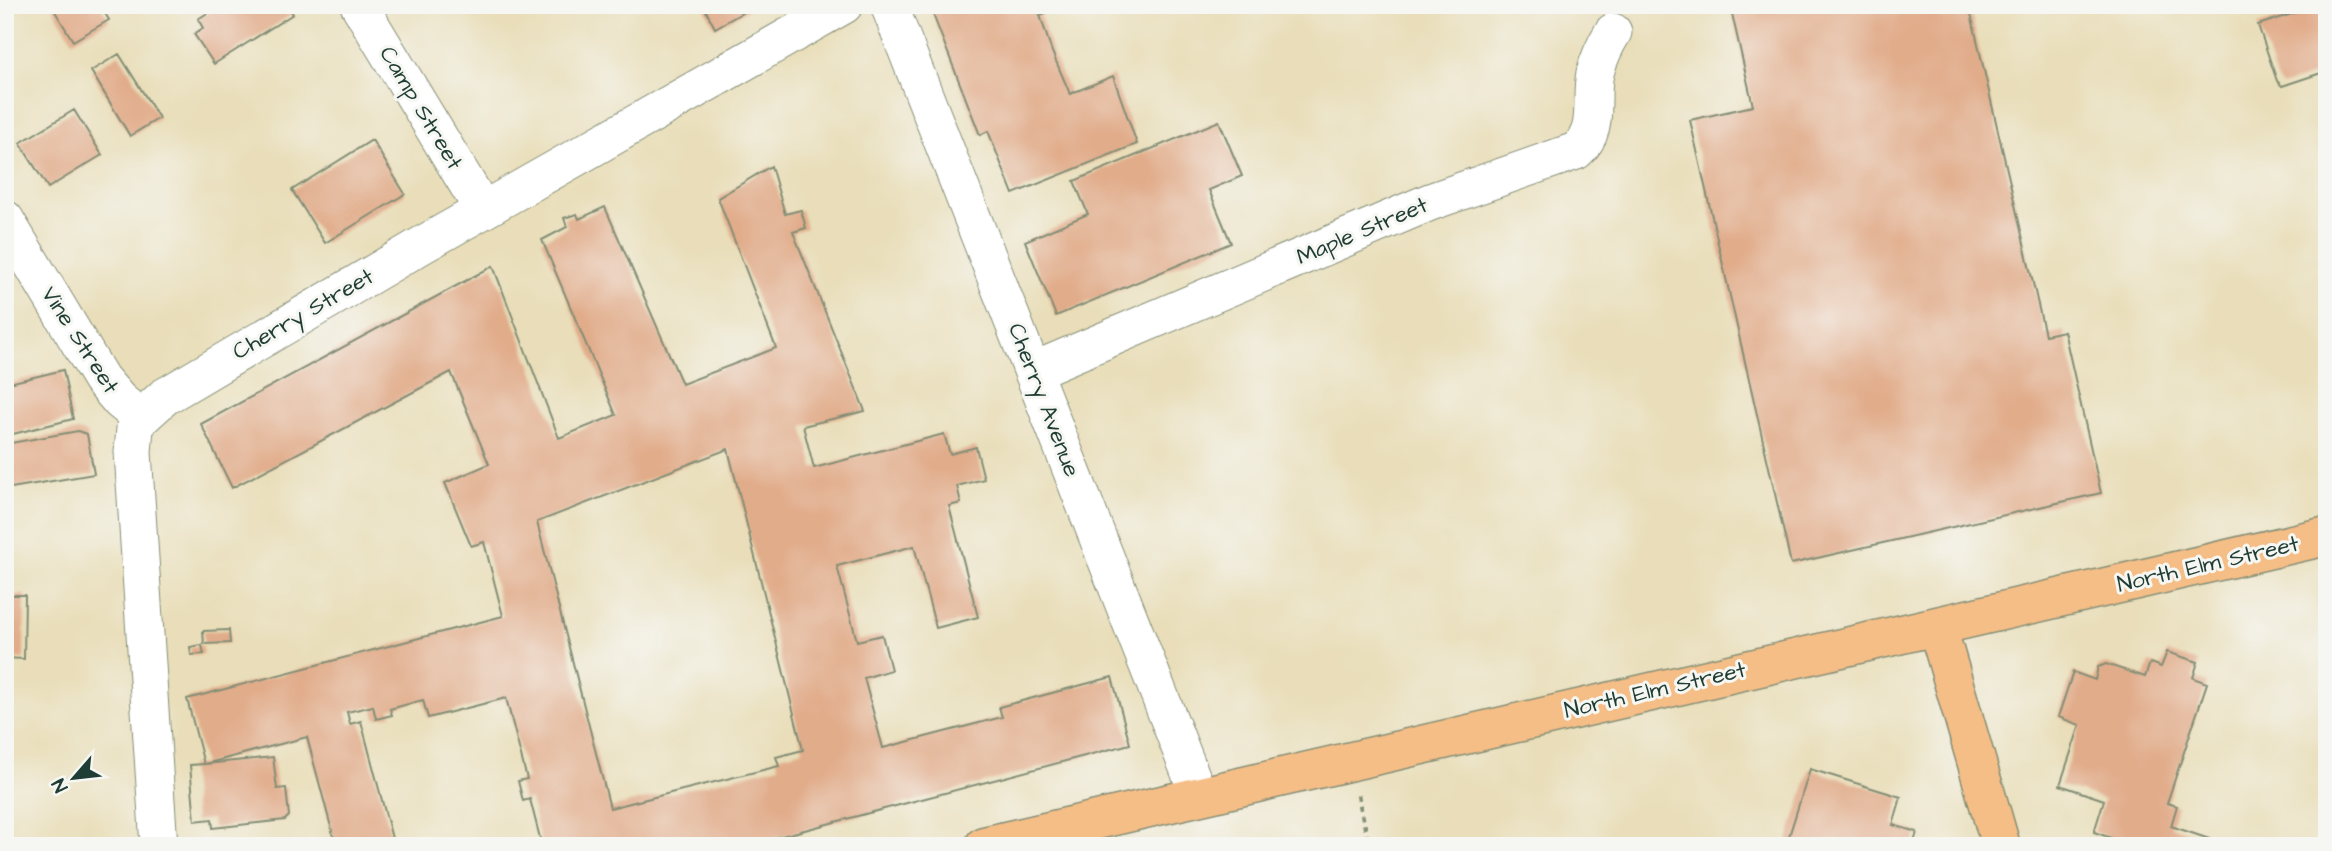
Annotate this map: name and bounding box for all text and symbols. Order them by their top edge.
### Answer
street label: Camp Street [372,40,471,176]
street label: Maple Street [1291,189,1433,273]
street label: Cherry Street [226,260,381,368]
street label: Vine Street [33,280,127,400]
street label: Cherry Avenue [999,319,1088,482]
street label: North Elm Street [2114,527,2303,600]
street label: North Elm Street [1561,653,1750,726]
north arrow [38,742,108,812]
text: N [46,774,75,797]

